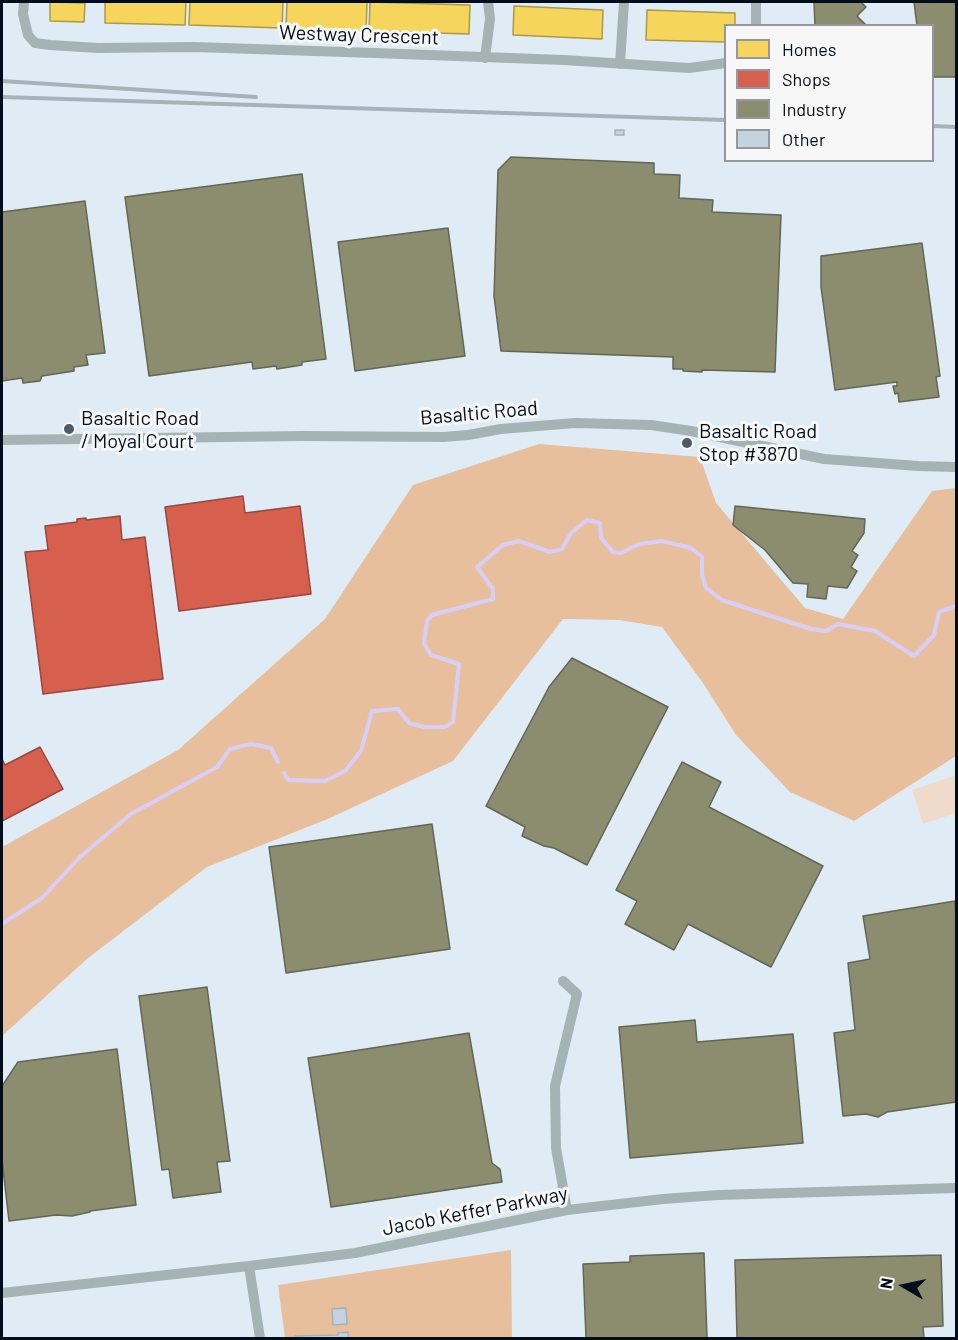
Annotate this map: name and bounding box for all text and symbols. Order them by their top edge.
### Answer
street label: Westway Crescent [279,20,439,50]
legend [724,24,934,162]
text: Homes [782,38,836,60]
text: Shops [782,68,831,90]
text: Industry [782,98,846,120]
text: Other [782,128,825,150]
street label: Basaltic Road [419,396,539,430]
place label: Basaltic Road / Moyal Court [81,406,199,453]
place label: Basaltic Road Stop #3870 [699,419,817,466]
marker: Basaltic Road / Moyal Court [62,422,76,436]
marker: Basaltic Road Stop #3870 [680,436,694,450]
street label: Jacob Keffer Parkway [380,1181,570,1241]
north arrow [874,1256,934,1316]
text: N [876,1276,896,1290]

